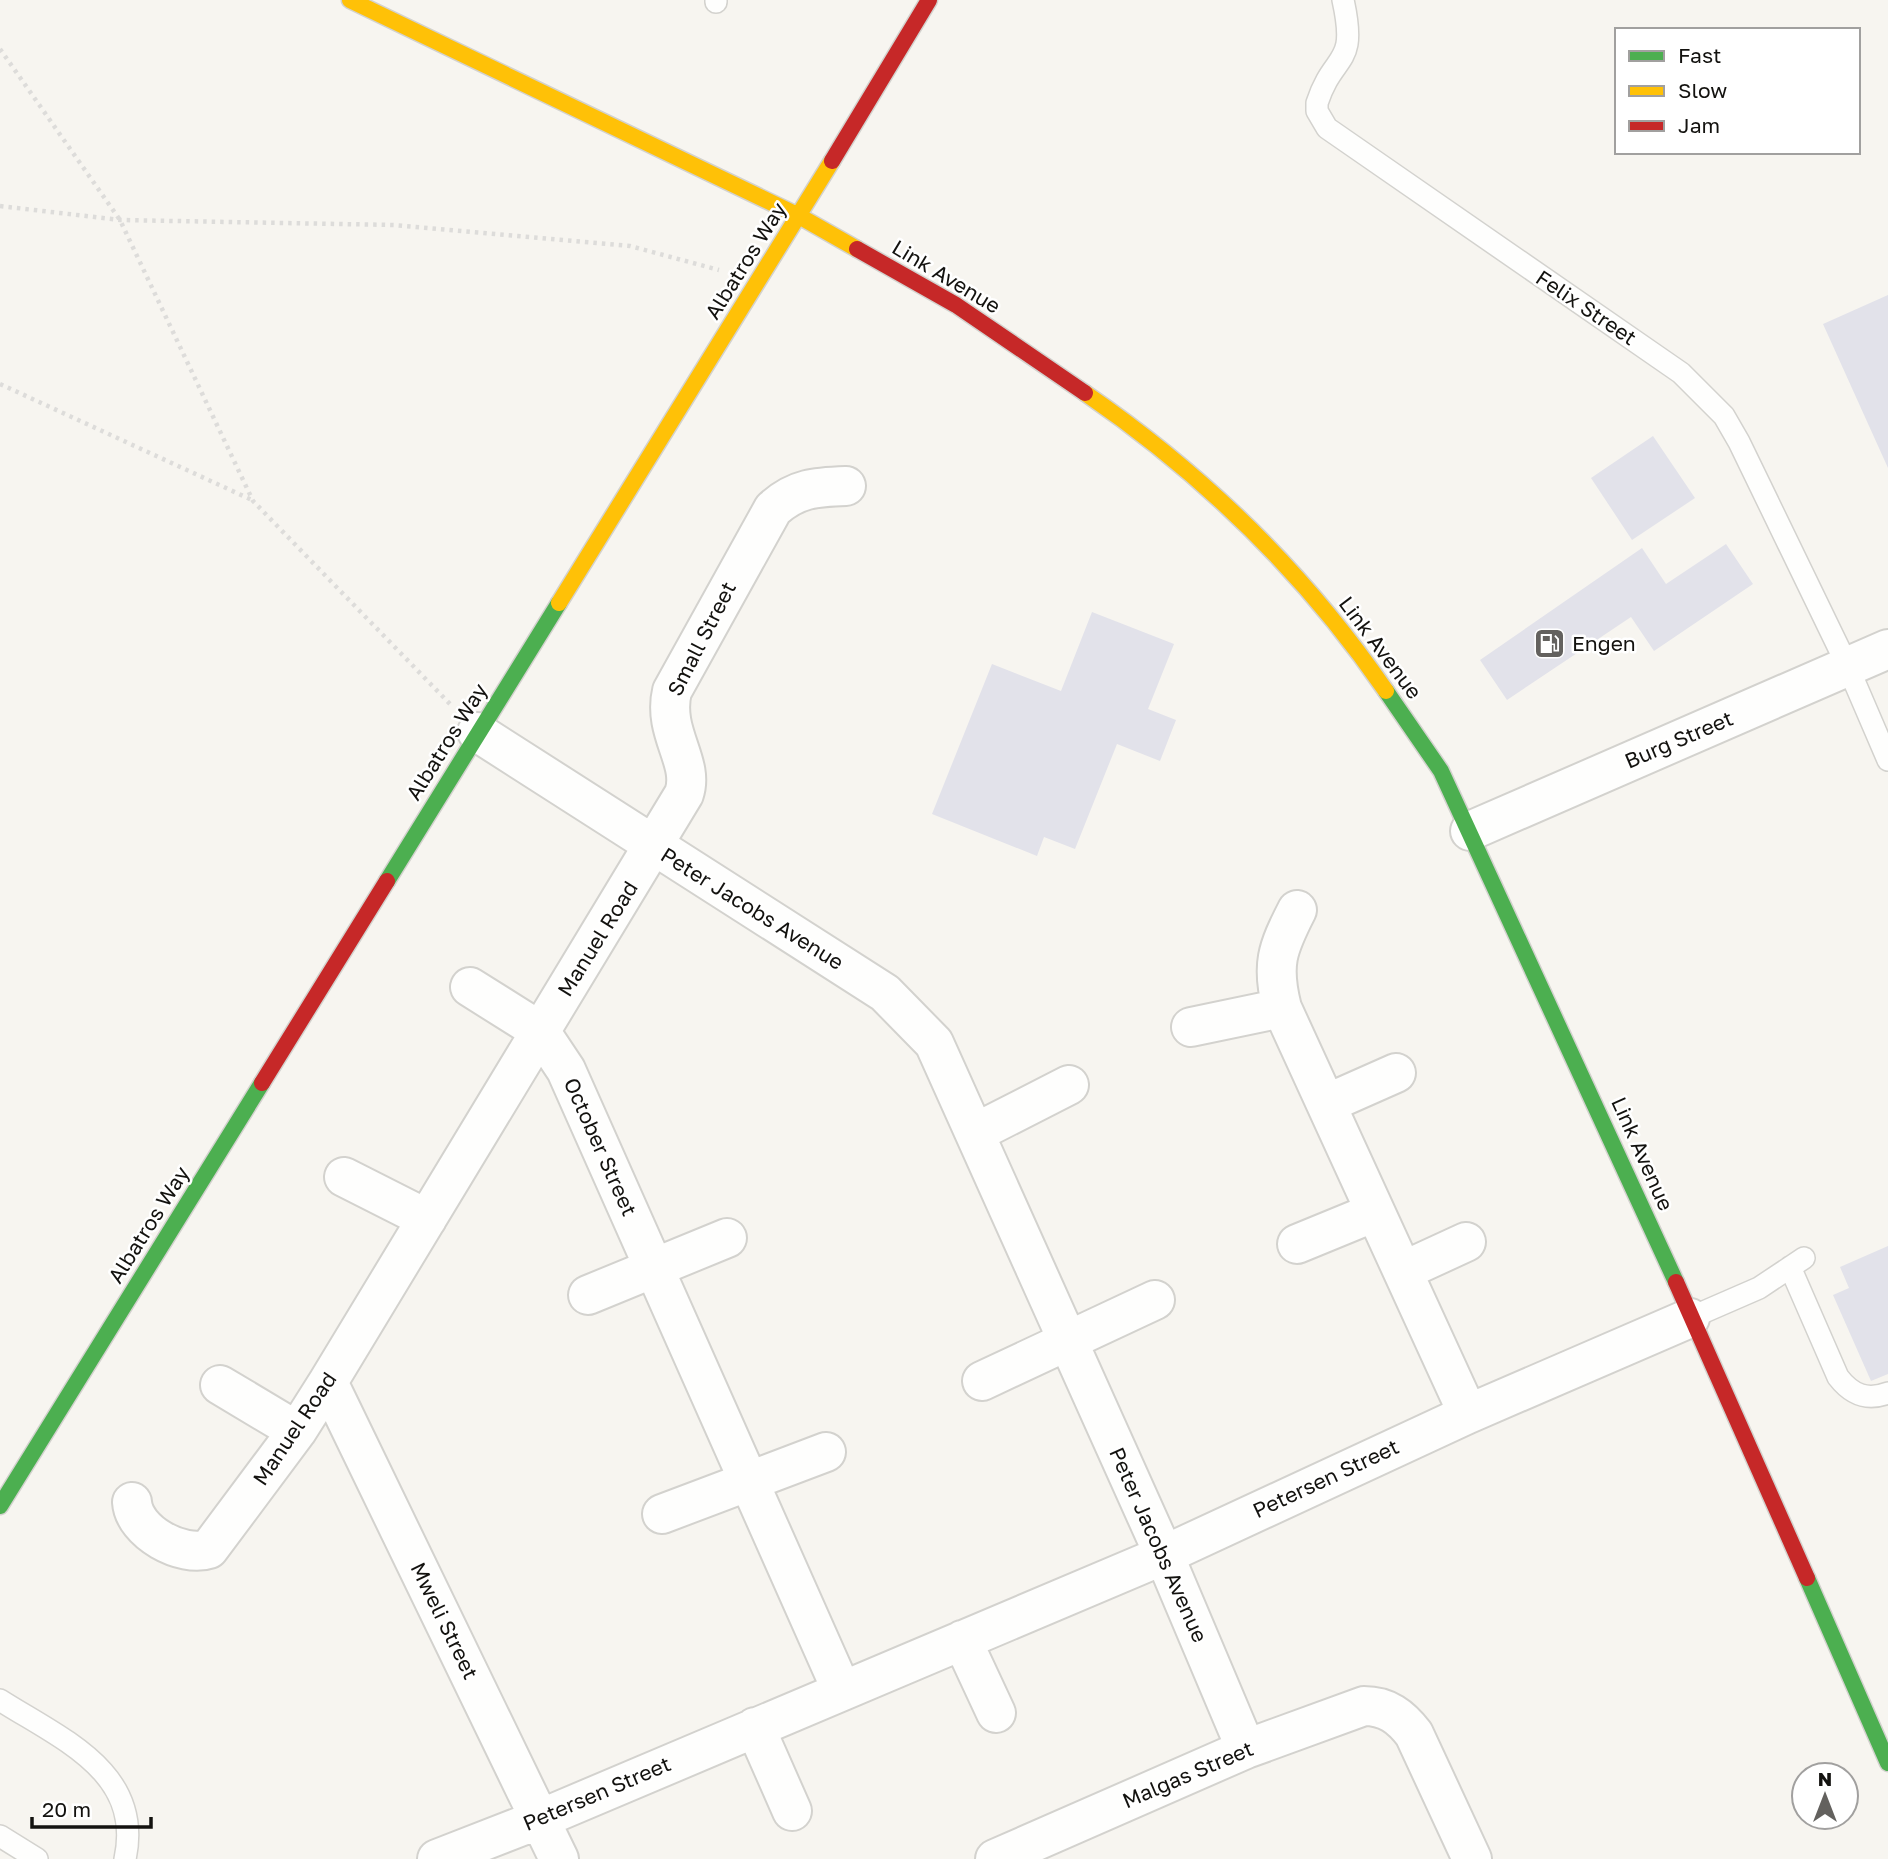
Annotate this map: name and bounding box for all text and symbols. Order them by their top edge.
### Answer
legend [1615,28,1860,154]
text: Fast [1678,42,1721,68]
text: Slow [1678,77,1727,103]
text: Jam [1678,112,1720,138]
street label: Albatros Way [699,197,791,324]
street label: Link Avenue [888,234,1005,319]
street label: Felix Street [1531,264,1642,350]
street label: Small Street [661,577,741,700]
street label: Link Avenue [1334,591,1428,704]
fuel station icon: Engen [1532,627,1566,661]
place label: Engen [1572,630,1636,656]
street label: Albatros Way [400,678,492,805]
street label: Burg Street [1621,705,1737,774]
street label: Peter Jacobs Avenue [656,841,849,975]
street label: Manuel Road [551,876,643,1001]
street label: October Street [559,1073,643,1220]
street label: Link Avenue [1606,1093,1680,1215]
street label: Albatros Way [102,1161,194,1288]
street label: Manuel Road [247,1367,342,1490]
street label: Petersen Street [1248,1433,1403,1523]
street label: Peter Jacobs Avenue [1104,1443,1214,1646]
street label: Mweli Street [405,1558,484,1683]
street label: Malgas Street [1118,1735,1257,1813]
street label: Petersen Street [519,1750,674,1836]
north arrow [1790,1761,1860,1831]
text: N [1818,1767,1832,1790]
scale bar [32,1786,150,1830]
text: 20 m [42,1796,91,1822]

